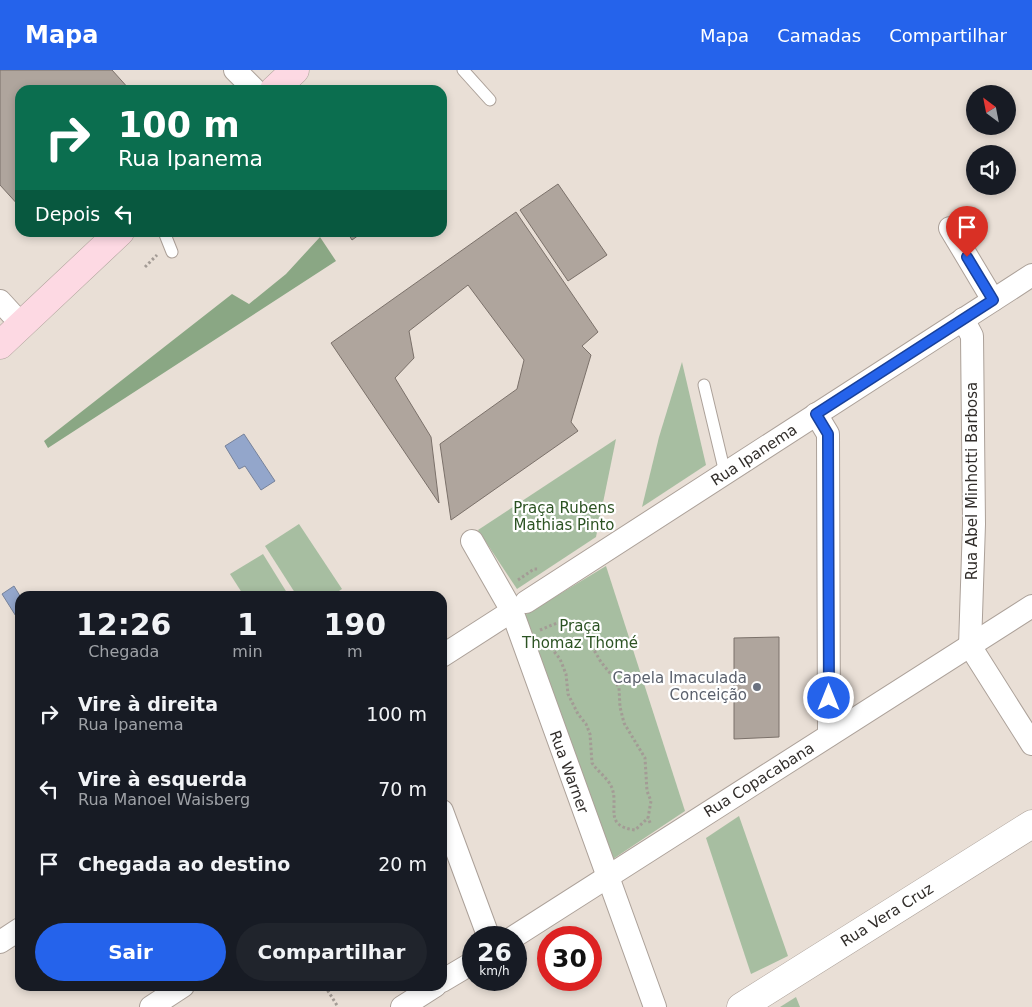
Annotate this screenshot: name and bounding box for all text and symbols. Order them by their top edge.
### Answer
text: Mapa [25,21,98,49]
text: Mapa [700,25,749,46]
text: Camadas [777,25,861,46]
text: Compartilhar [889,25,1007,46]
north arrow [966,85,1016,135]
map controls [966,85,1016,195]
icon: right [35,105,100,170]
text: 100 m [118,105,240,145]
button: sound [966,145,1016,195]
text: Rua Ipanema [118,146,263,171]
icon: left [110,200,138,228]
text: Depois [35,203,100,225]
pin [946,206,988,257]
icon: arrive [953,213,981,241]
street label: Rua Abel Minhotti Barbosa [963,382,981,580]
street label: Rua Ipanema [708,421,800,489]
park label: Praça Rubens Mathias Pinto [513,499,615,534]
text: 12:26 [76,607,171,642]
text: 1 [237,607,258,642]
text: 190 [323,607,386,642]
park label: Praça Thomaz Thomé [521,617,638,652]
text: Chegada [88,642,159,661]
text: min [232,642,263,661]
text: m [347,642,363,661]
place label: Capela Imaculada Conceição [612,669,747,704]
position arrow [802,671,854,723]
marker: Capela Imaculada Conceição [751,681,763,693]
text: Vire à direita [78,693,218,715]
icon: right [35,700,63,728]
text: 100 m [366,703,427,725]
text: Rua Ipanema [78,715,183,734]
street label: Rua Warner [546,728,593,817]
street label: Rua Copacabana [701,739,817,821]
text: Vire à esquerda [78,768,247,790]
icon: left [35,775,63,803]
text: 70 m [378,778,427,800]
text: Rua Manoel Waisberg [78,790,250,809]
icon: arrive [35,850,63,878]
text: Chegada ao destino [78,853,290,875]
text: 20 m [378,853,427,875]
street label: Rua Vera Cruz [837,879,937,951]
button: Sair [35,923,226,981]
button: Compartilhar [236,923,427,981]
speed limit sign: 30 [537,926,602,991]
text: 26 [477,938,512,967]
text: km/h [479,964,510,978]

